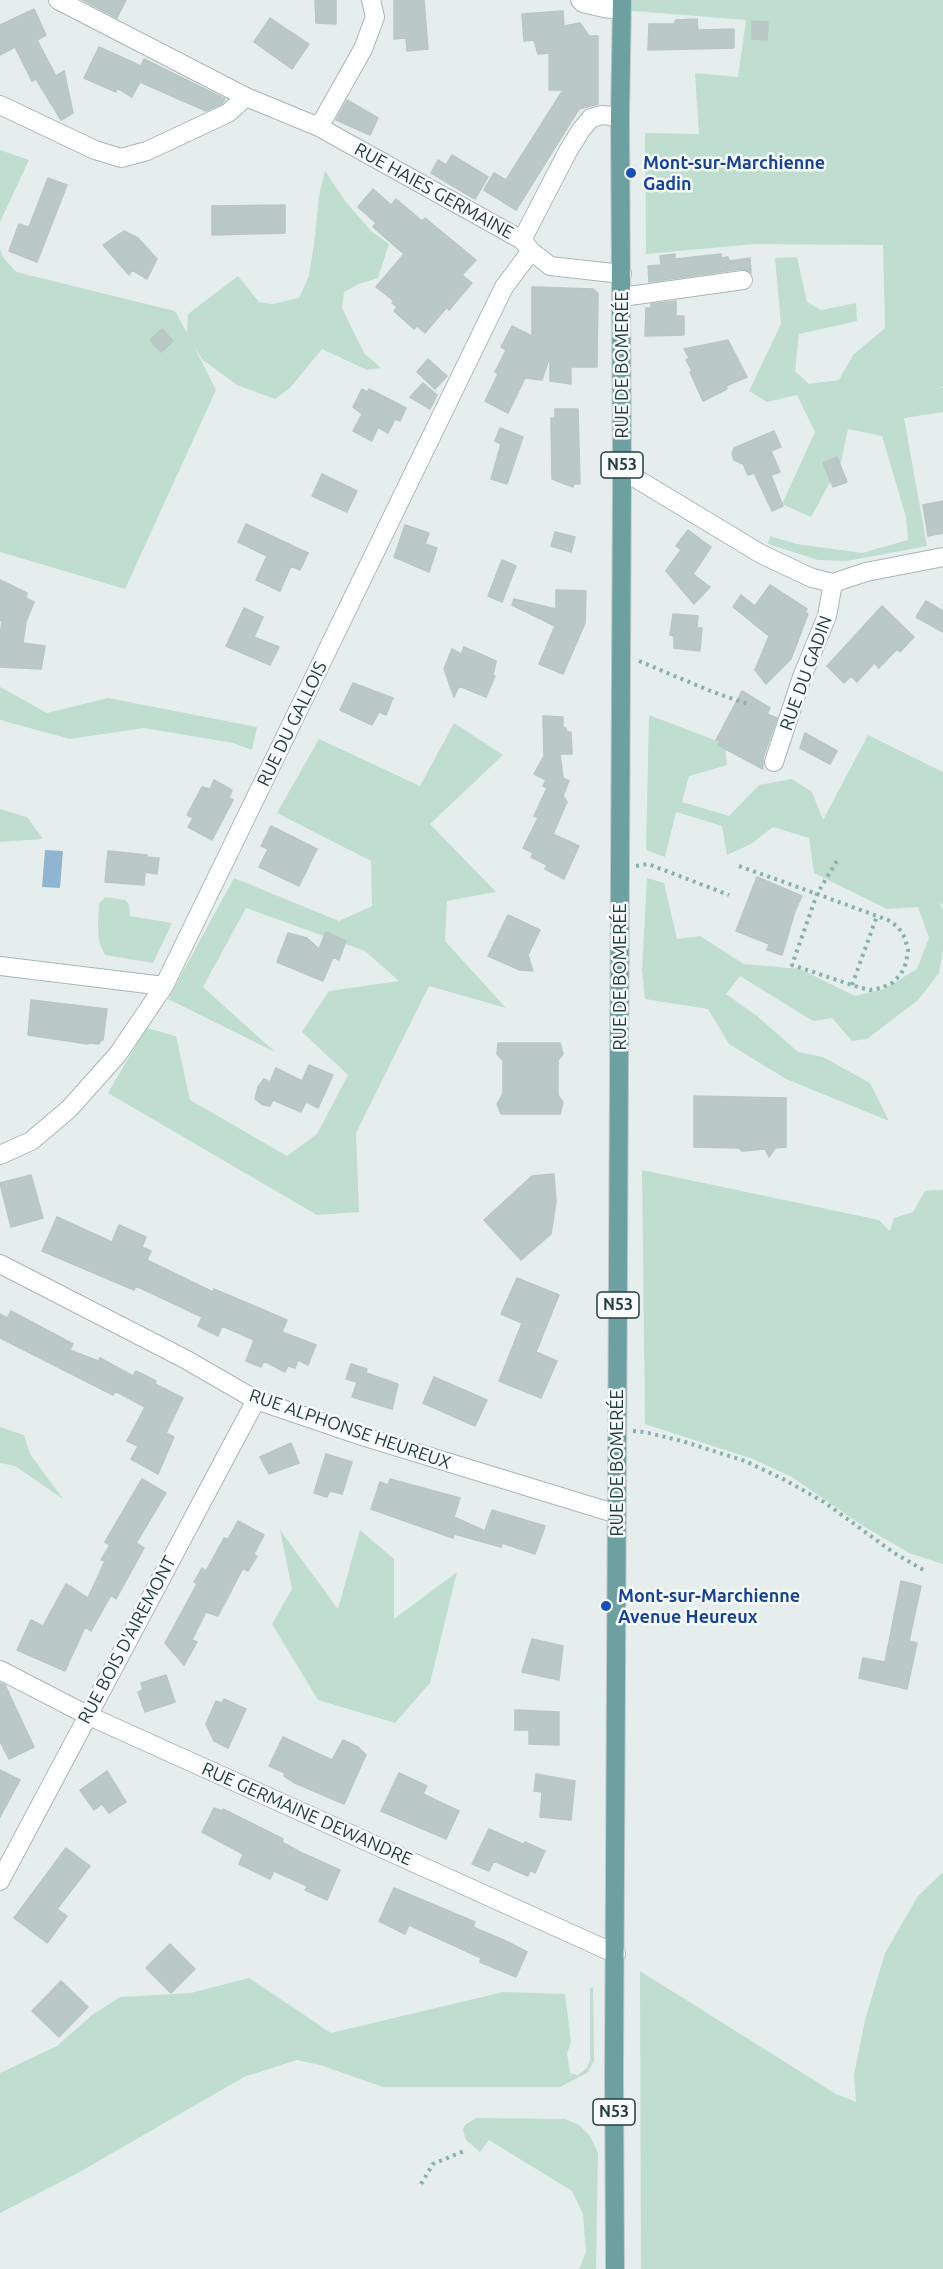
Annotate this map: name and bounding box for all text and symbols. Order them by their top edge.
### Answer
street label: RUE HAIES GERMAINE [351,138,517,244]
place label: Mont-sur-Marchienne Gadin [643,152,825,195]
marker: Mont-sur-Marchienne Gadin [624,166,638,180]
street label: RUE DE BOMERÉE [611,291,633,439]
road number: N53 [601,452,643,478]
street label: RUE DU GADIN [775,613,837,733]
street label: RUE DU GALLOIS [252,658,332,790]
street label: RUE DE BOMERÉE [609,903,631,1051]
road number: N53 [597,1292,639,1318]
street label: RUE ALPHONSE HEUREUX [246,1384,454,1474]
street label: RUE DE BOMERÉE [606,1389,628,1537]
street label: RUE BOIS D'AIREMONT [74,1552,180,1728]
place label: Mont-sur-Marchienne Avenue Heureux [618,1585,800,1628]
marker: Mont-sur-Marchienne Avenue Heureux [599,1599,613,1613]
street label: RUE GERMAINE DEWANDRE [199,1758,415,1870]
road number: N53 [593,2099,635,2125]

